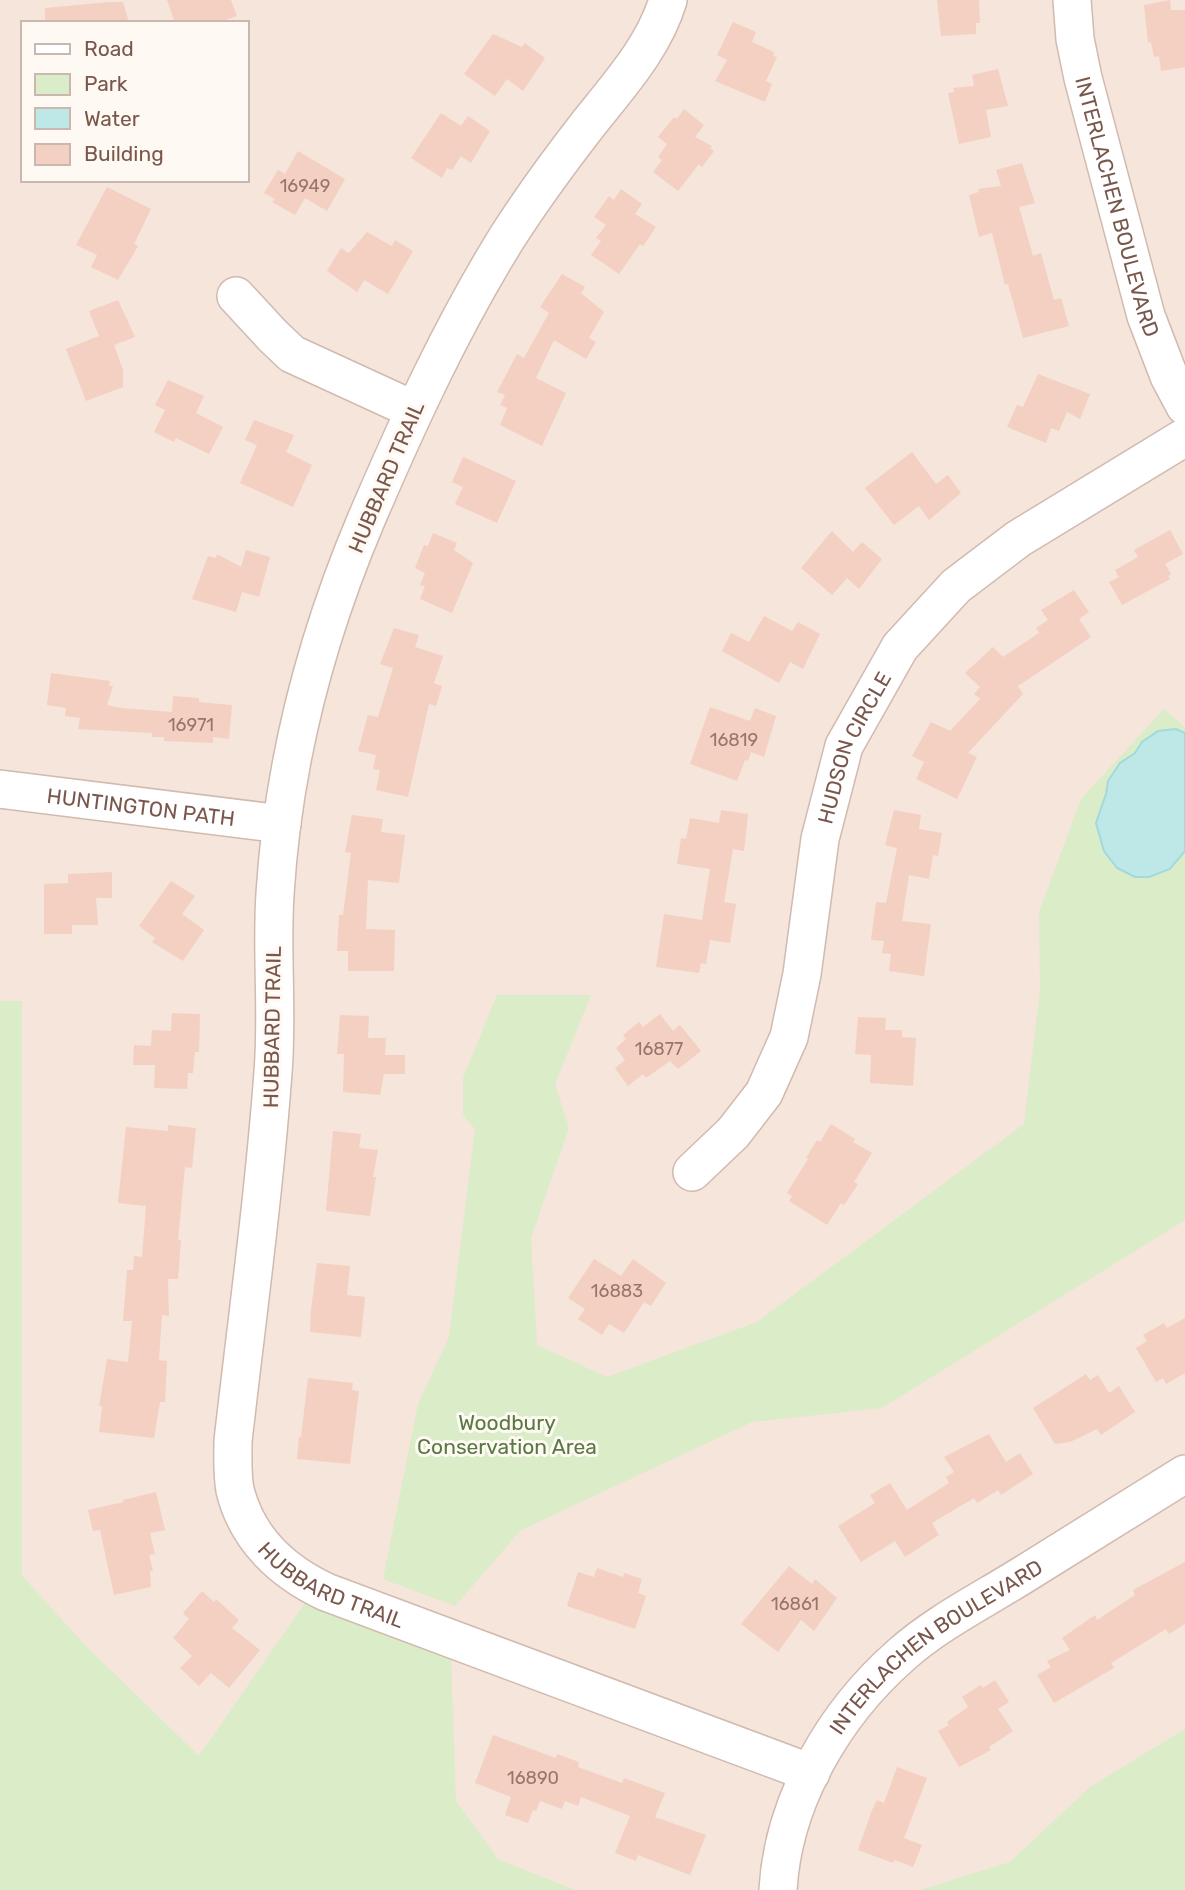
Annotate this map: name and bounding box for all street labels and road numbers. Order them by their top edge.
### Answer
street label: INTERLACHEN BOULEVARD [1071,74,1165,340]
street label: HUBBARD TRAIL [343,397,429,556]
street label: HUDSON CIRCLE [812,667,896,826]
street label: HUNTINGTON PATH [46,782,236,831]
street label: HUBBARD TRAIL [258,946,286,1108]
street label: HUBBARD TRAIL [253,1536,408,1633]
street label: INTERLACHEN BOULEVARD [824,1554,1047,1739]

